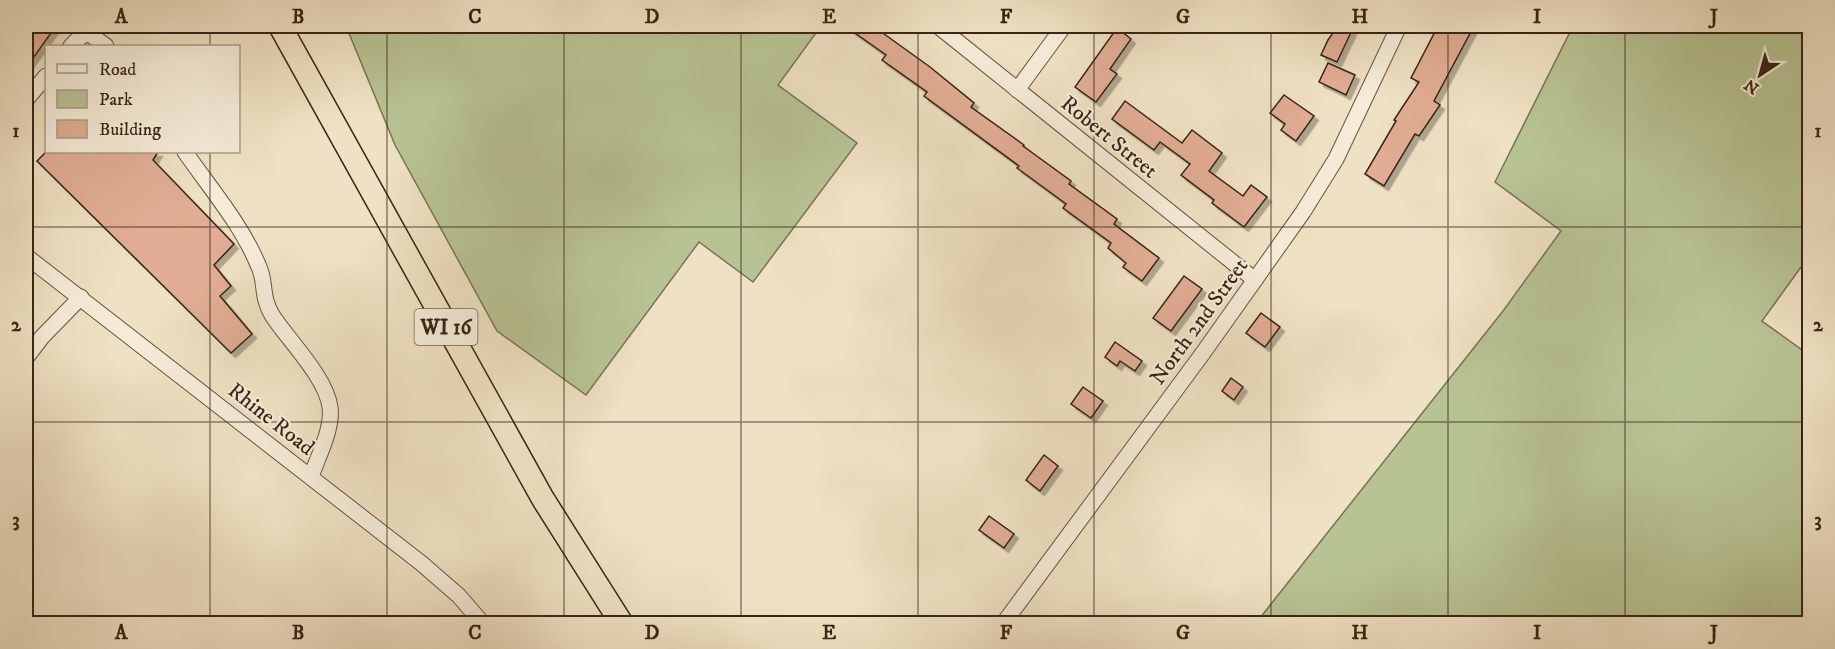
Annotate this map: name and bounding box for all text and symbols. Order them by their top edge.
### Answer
text: A [114,5,129,30]
text: B [292,5,304,30]
text: C [468,5,482,30]
text: D [645,5,660,30]
text: E [822,5,836,30]
text: F [1000,5,1013,30]
text: G [1176,5,1190,30]
text: H [1352,5,1369,30]
text: I [1533,5,1541,30]
text: J [1708,5,1718,30]
legend [45,45,240,153]
north arrow [1730,45,1790,105]
text: Road [99,59,136,81]
text: N [1741,74,1763,98]
text: Park [99,89,133,111]
street label: Robert Street [1055,90,1163,184]
text: 1 [12,119,20,144]
text: Building [99,119,161,141]
text: 1 [1814,119,1822,144]
street label: North 2nd Street [1144,253,1254,390]
road number: WI 16 [414,309,478,345]
text: 2 [11,313,22,338]
text: 2 [1813,313,1824,338]
street label: Rhine Road [222,377,320,461]
text: 3 [12,508,20,533]
text: 3 [1814,508,1822,533]
text: A [114,621,129,646]
text: B [292,621,304,646]
text: C [468,621,482,646]
text: D [645,621,660,646]
text: E [822,621,836,646]
text: F [1000,621,1013,646]
text: G [1176,621,1190,646]
text: H [1352,621,1369,646]
text: I [1533,621,1541,646]
text: J [1708,621,1718,646]

